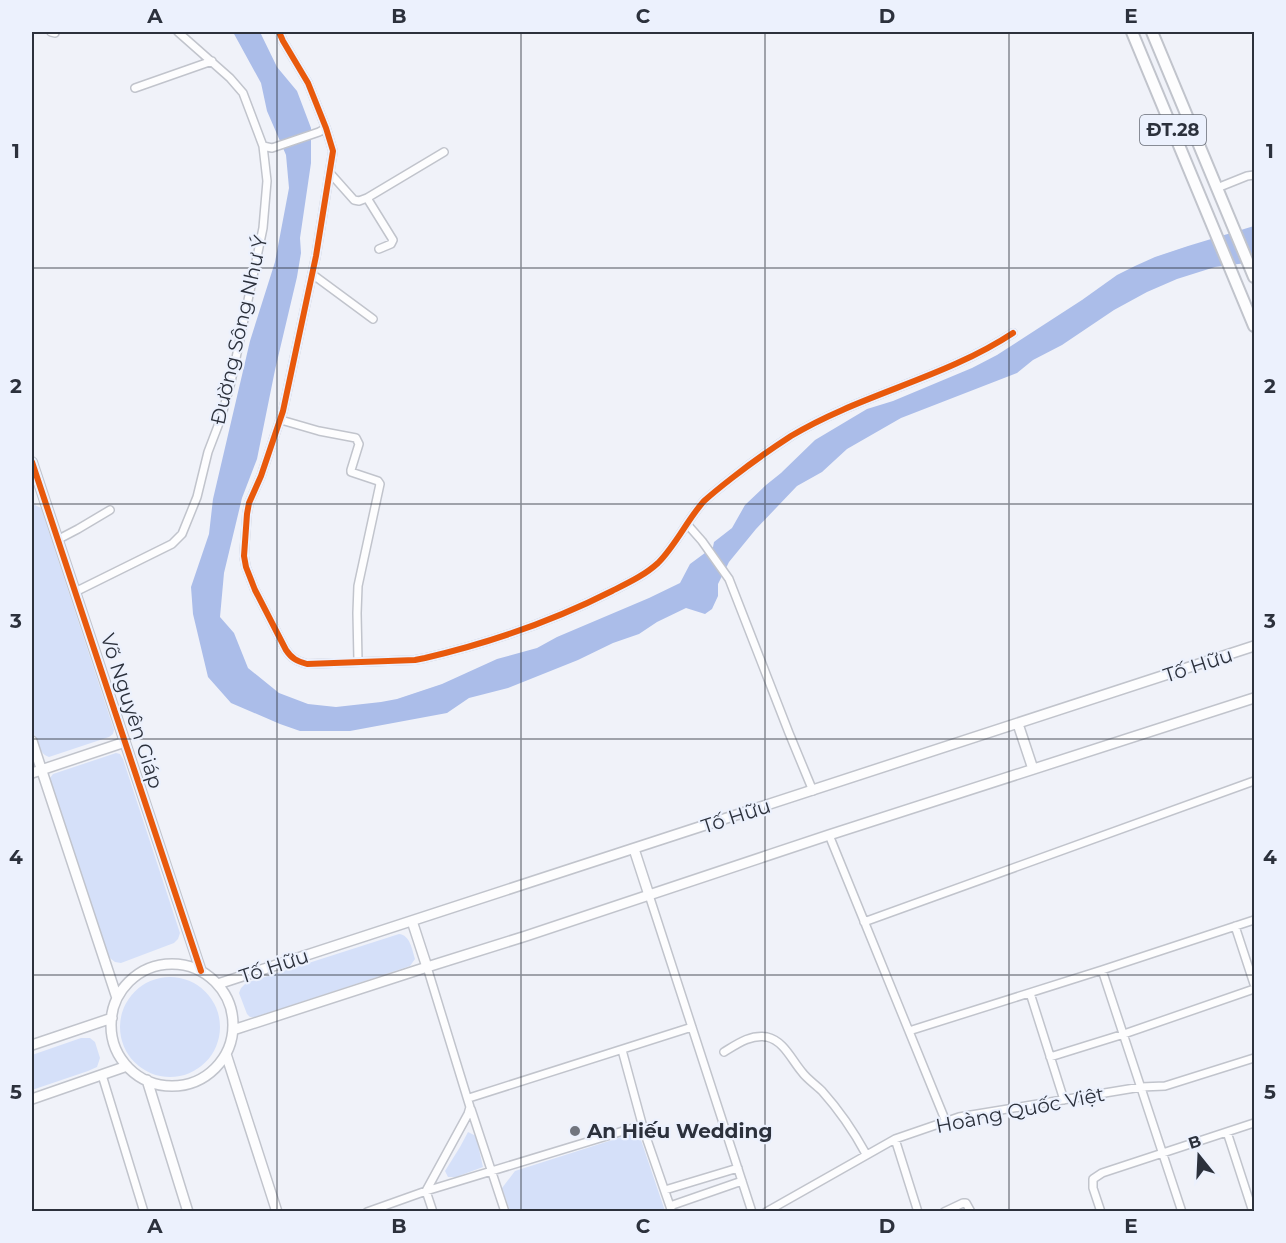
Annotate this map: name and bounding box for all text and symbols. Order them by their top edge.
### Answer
text: A [146,4,163,28]
text: B [391,4,407,28]
text: C [636,4,651,28]
text: D [879,4,895,28]
text: E [1124,4,1138,28]
road number: ĐT.28 [1140,115,1206,145]
text: 1 [12,139,20,163]
text: 1 [1266,139,1274,163]
street label: Đường Sông Như Ý [206,233,273,427]
text: 2 [10,374,22,398]
text: 2 [1264,374,1276,398]
text: 3 [9,609,22,633]
text: 3 [1263,609,1276,633]
street label: Võ Nguyên Giáp [96,630,168,792]
street label: Tố Hữu [1160,643,1236,687]
street label: Tố Hữu [698,794,774,838]
text: 4 [9,845,23,869]
text: 4 [1263,845,1277,869]
street label: Tố Hữu [236,944,312,988]
text: 5 [10,1080,22,1104]
text: 5 [1264,1080,1276,1104]
street label: Hoàng Quốc Việt [934,1082,1106,1138]
place label: An Hiếu Wedding [586,1119,772,1143]
marker: An Hiếu Wedding [568,1124,582,1138]
north arrow [1169,1126,1229,1186]
text: B [1186,1131,1203,1153]
text: A [146,1214,163,1238]
text: B [391,1214,407,1238]
text: C [636,1214,651,1238]
text: D [879,1214,895,1238]
text: E [1124,1214,1138,1238]

